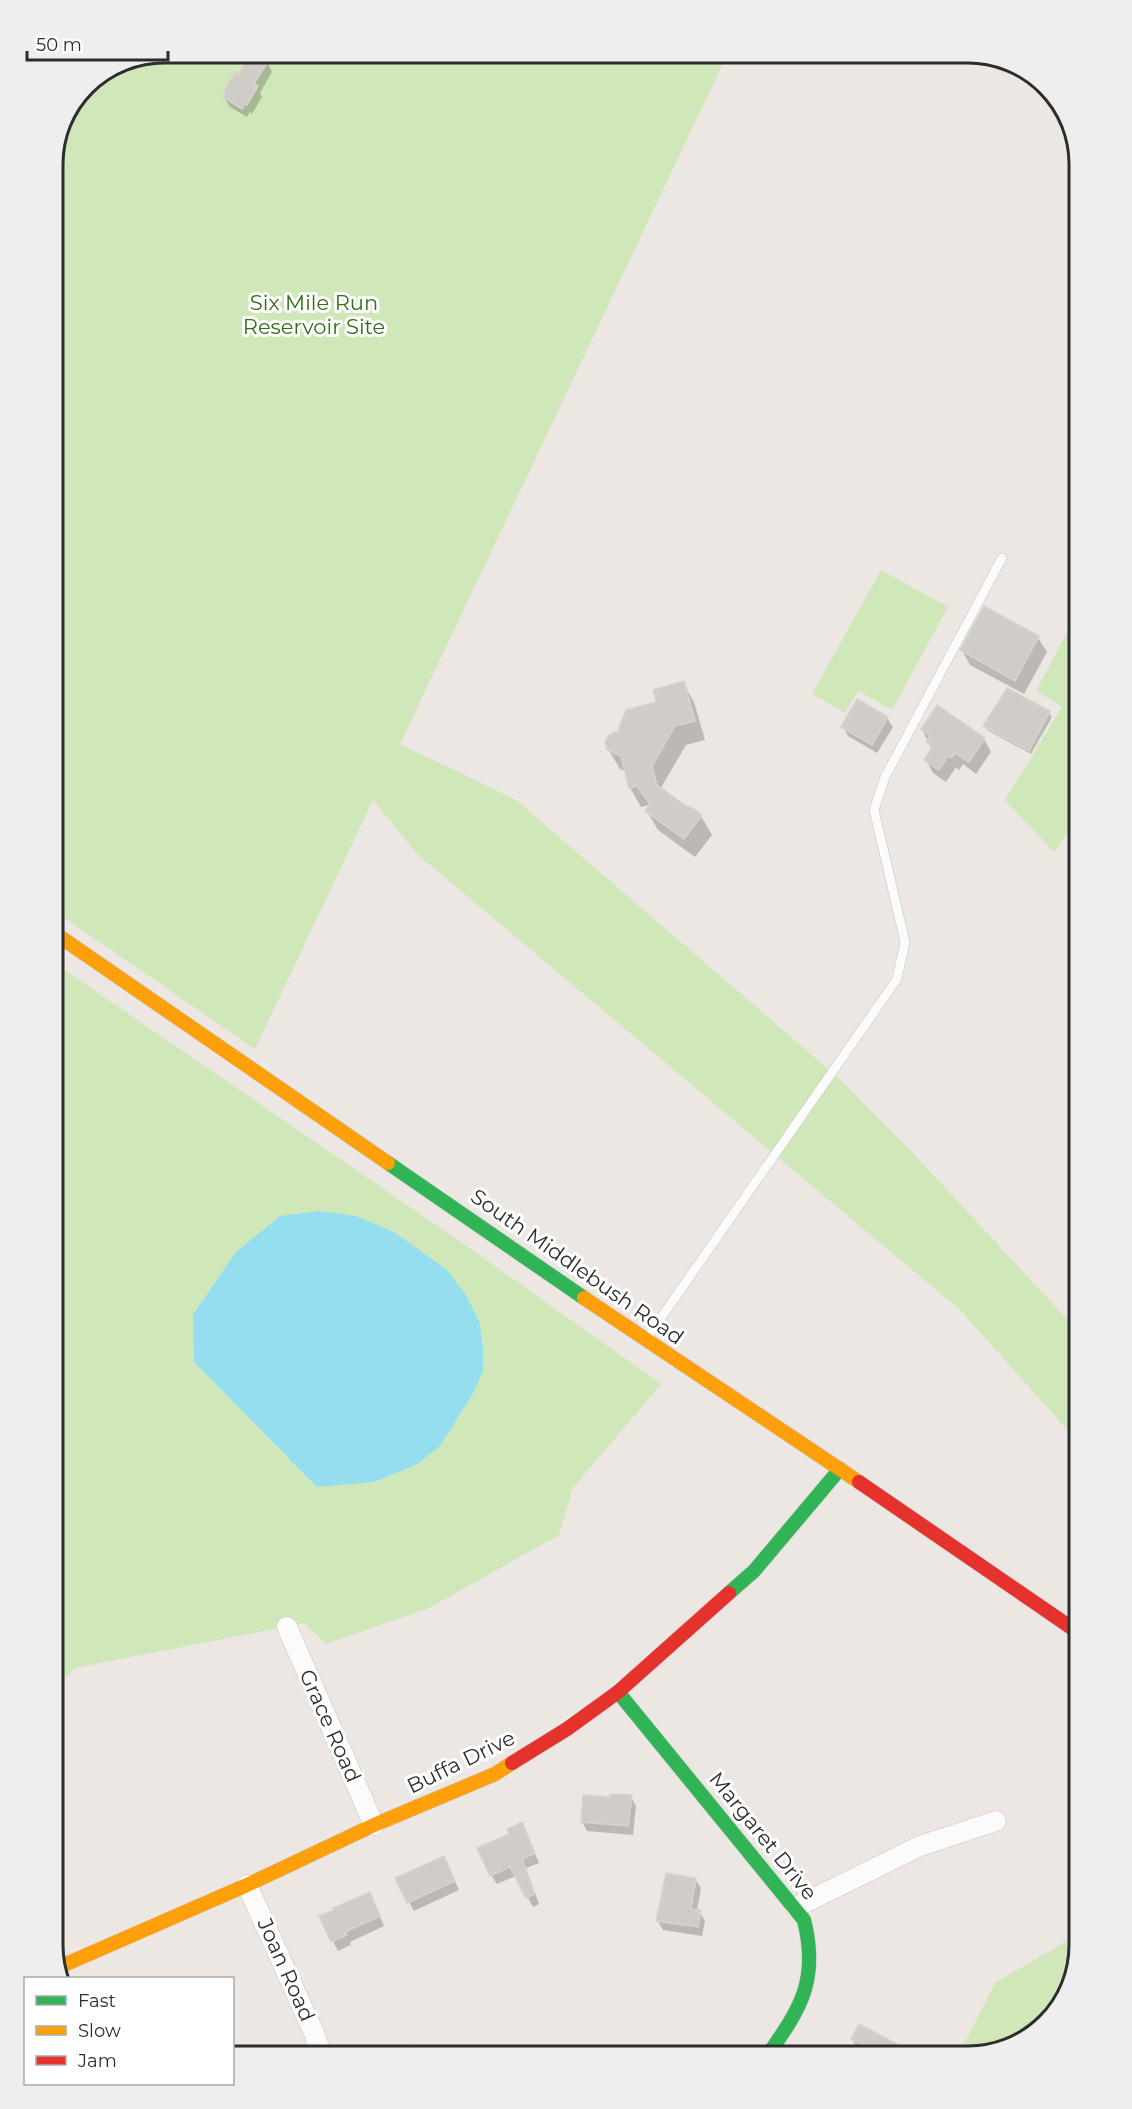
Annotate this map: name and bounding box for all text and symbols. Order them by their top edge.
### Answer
scale bar [27,24,168,62]
text: 50 m [36,34,82,56]
park label: Six Mile Run Reservoir Site [243,290,385,339]
street label: South Middlebush Road [466,1183,689,1350]
street label: Grace Road [294,1665,366,1786]
street label: Buffa Drive [403,1725,519,1798]
street label: Margaret Drive [704,1767,823,1905]
street label: Joan Road [252,1913,320,2025]
legend [24,1977,234,2085]
text: Fast [78,1990,116,2012]
text: Slow [78,2020,121,2042]
text: Jam [77,2050,117,2072]

